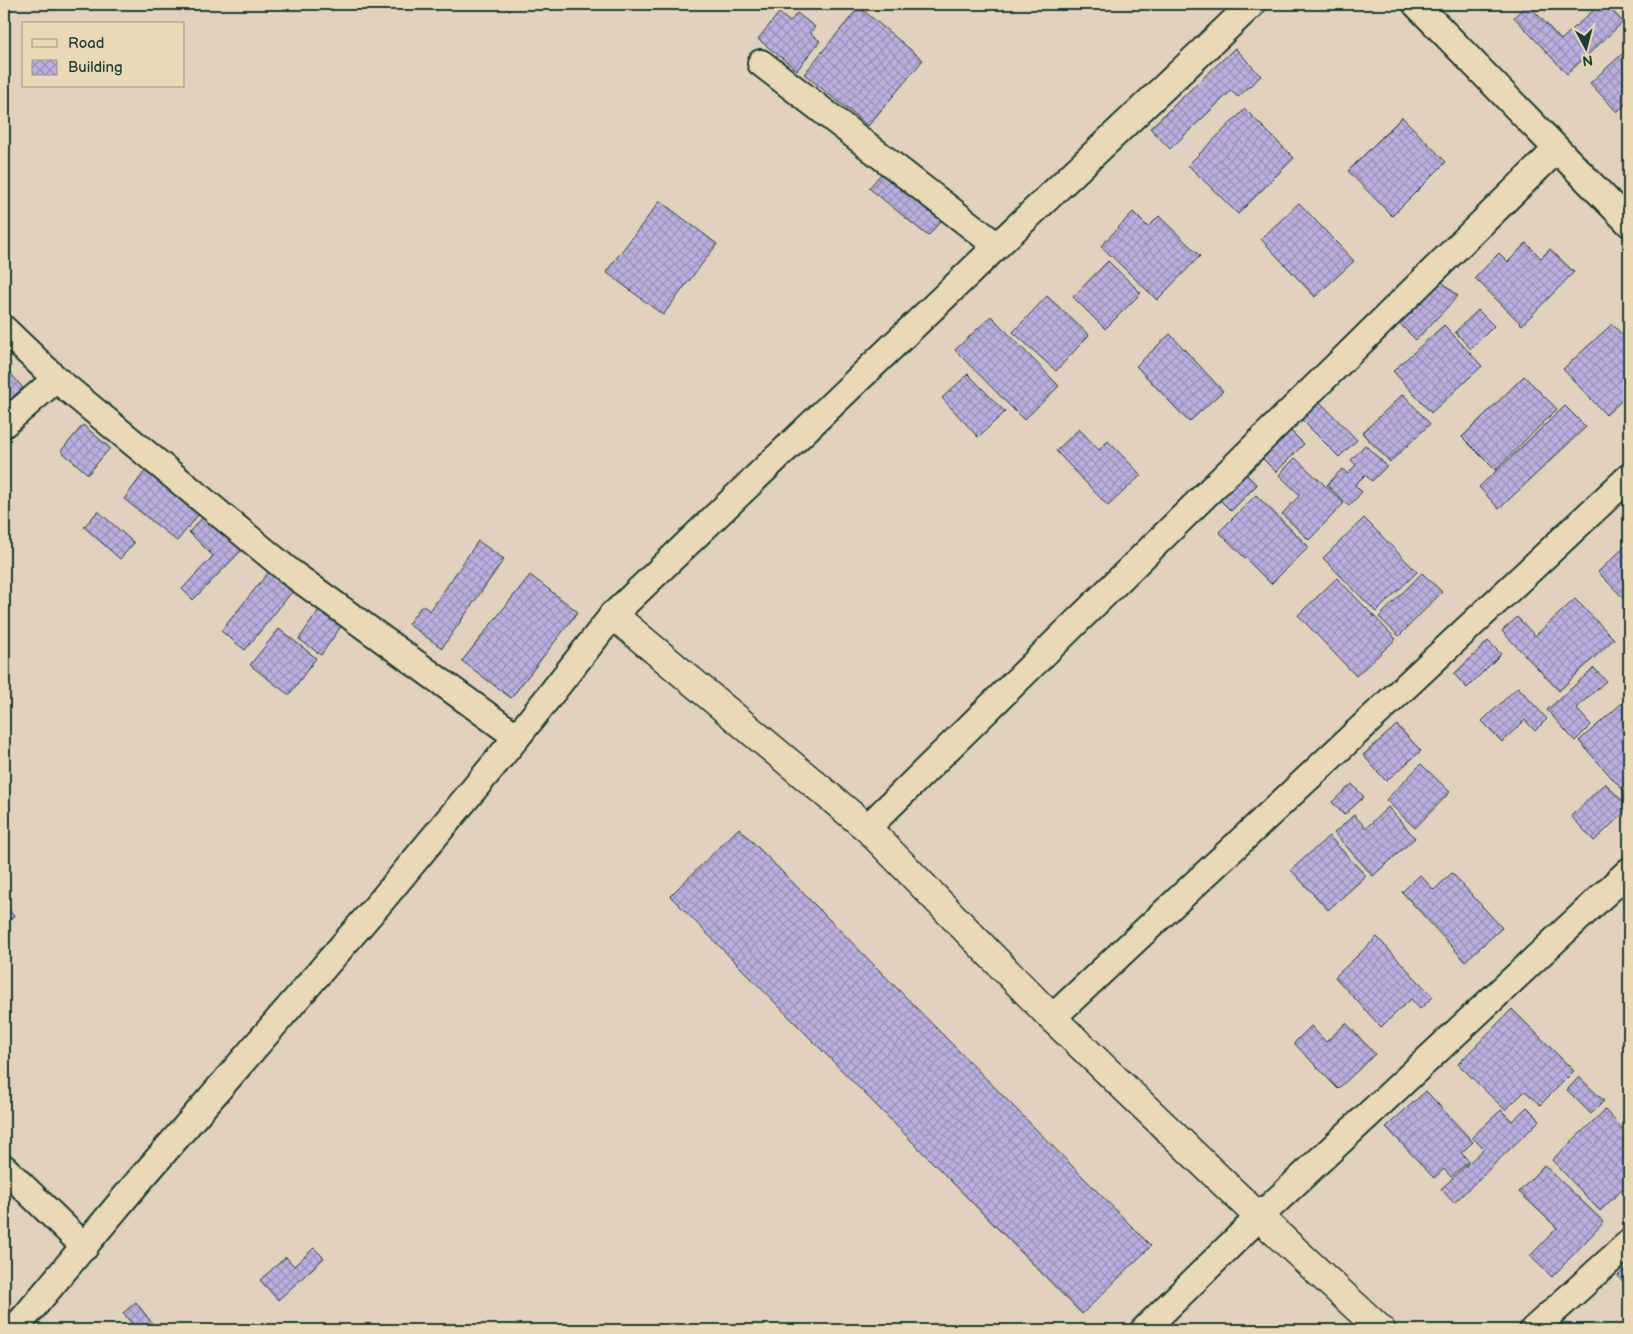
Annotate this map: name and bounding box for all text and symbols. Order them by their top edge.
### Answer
legend [22,22,185,88]
north arrow [1560,22,1610,72]
text: Road [68,34,104,53]
text: N [1581,51,1594,69]
text: Building [68,58,123,77]

